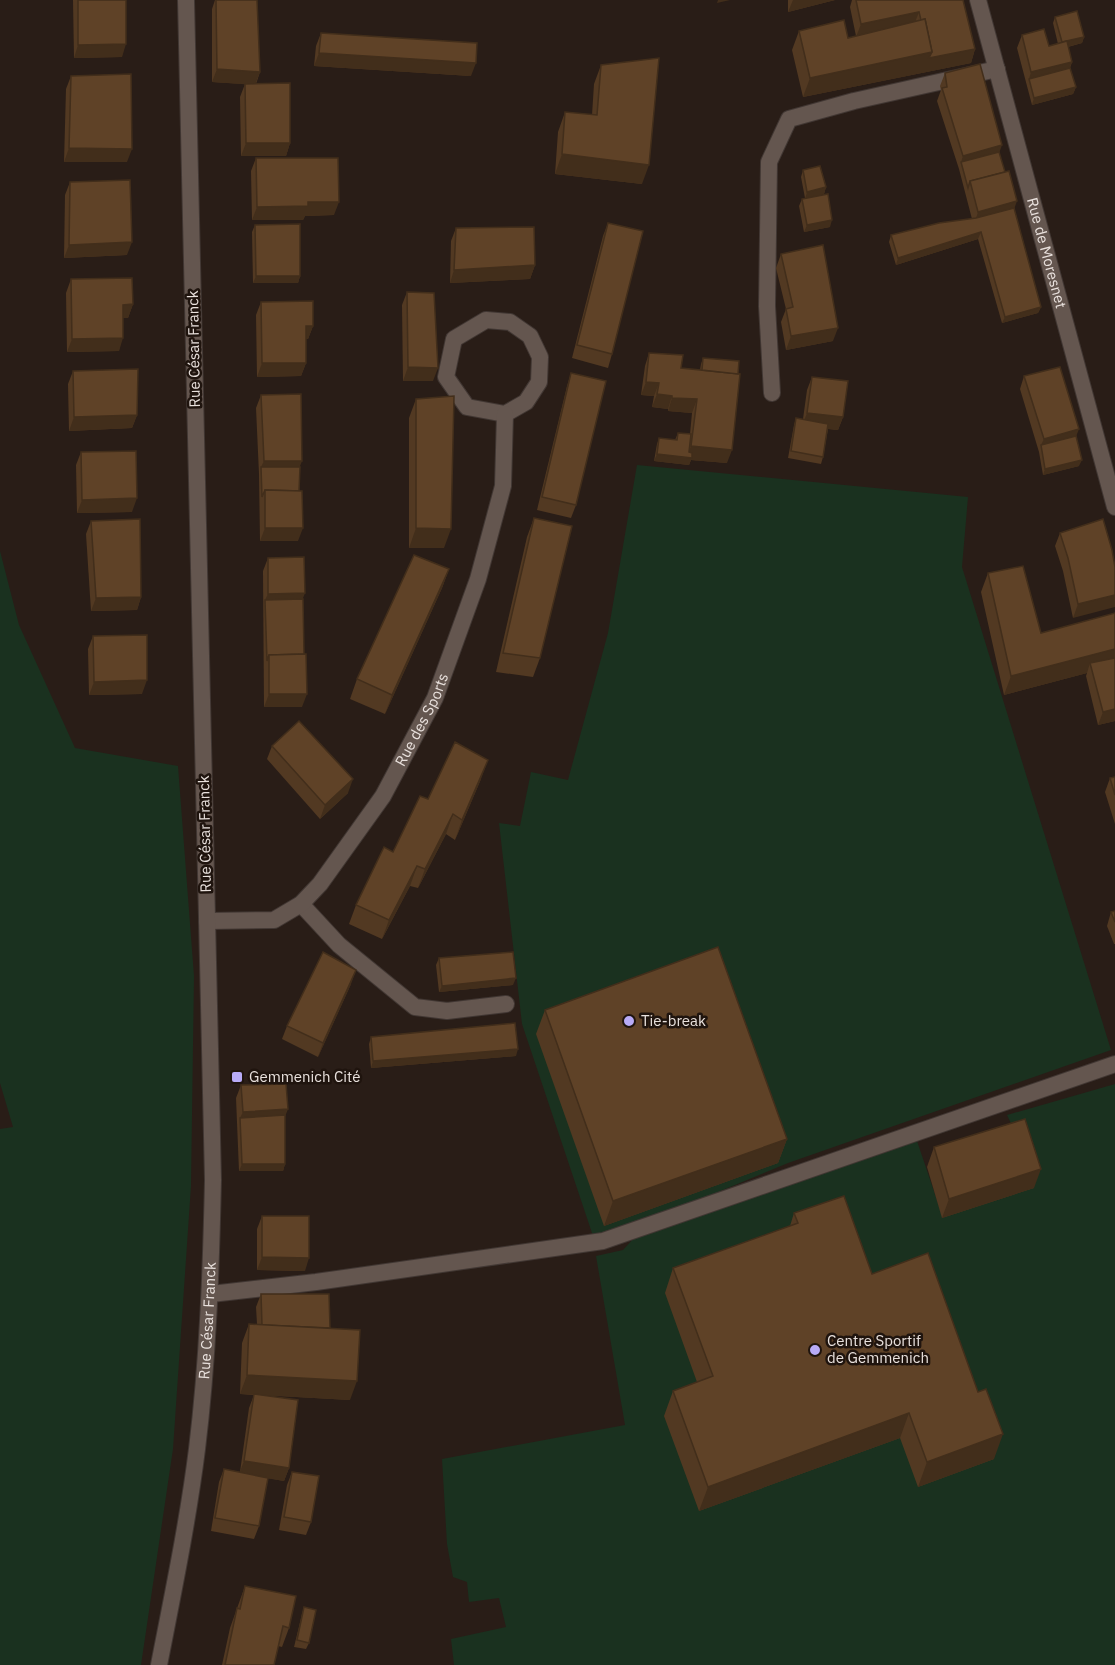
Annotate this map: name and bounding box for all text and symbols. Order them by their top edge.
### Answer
street label: Rue de Moresnet [1023,195,1071,310]
street label: Rue César Franck [183,290,204,408]
street label: Rue des Sports [391,670,452,769]
street label: Rue César Franck [194,775,215,893]
place label: Tie-break [641,1011,706,1030]
marker: Tie-break [622,1014,636,1028]
place label: Gemmenich Cité [249,1067,360,1086]
marker: Gemmenich Cité [230,1070,244,1084]
street label: Rue César Franck [194,1262,220,1380]
place label: Centre Sportif de Gemmenich [827,1331,929,1367]
marker: Centre Sportif de Gemmenich [808,1343,822,1357]

